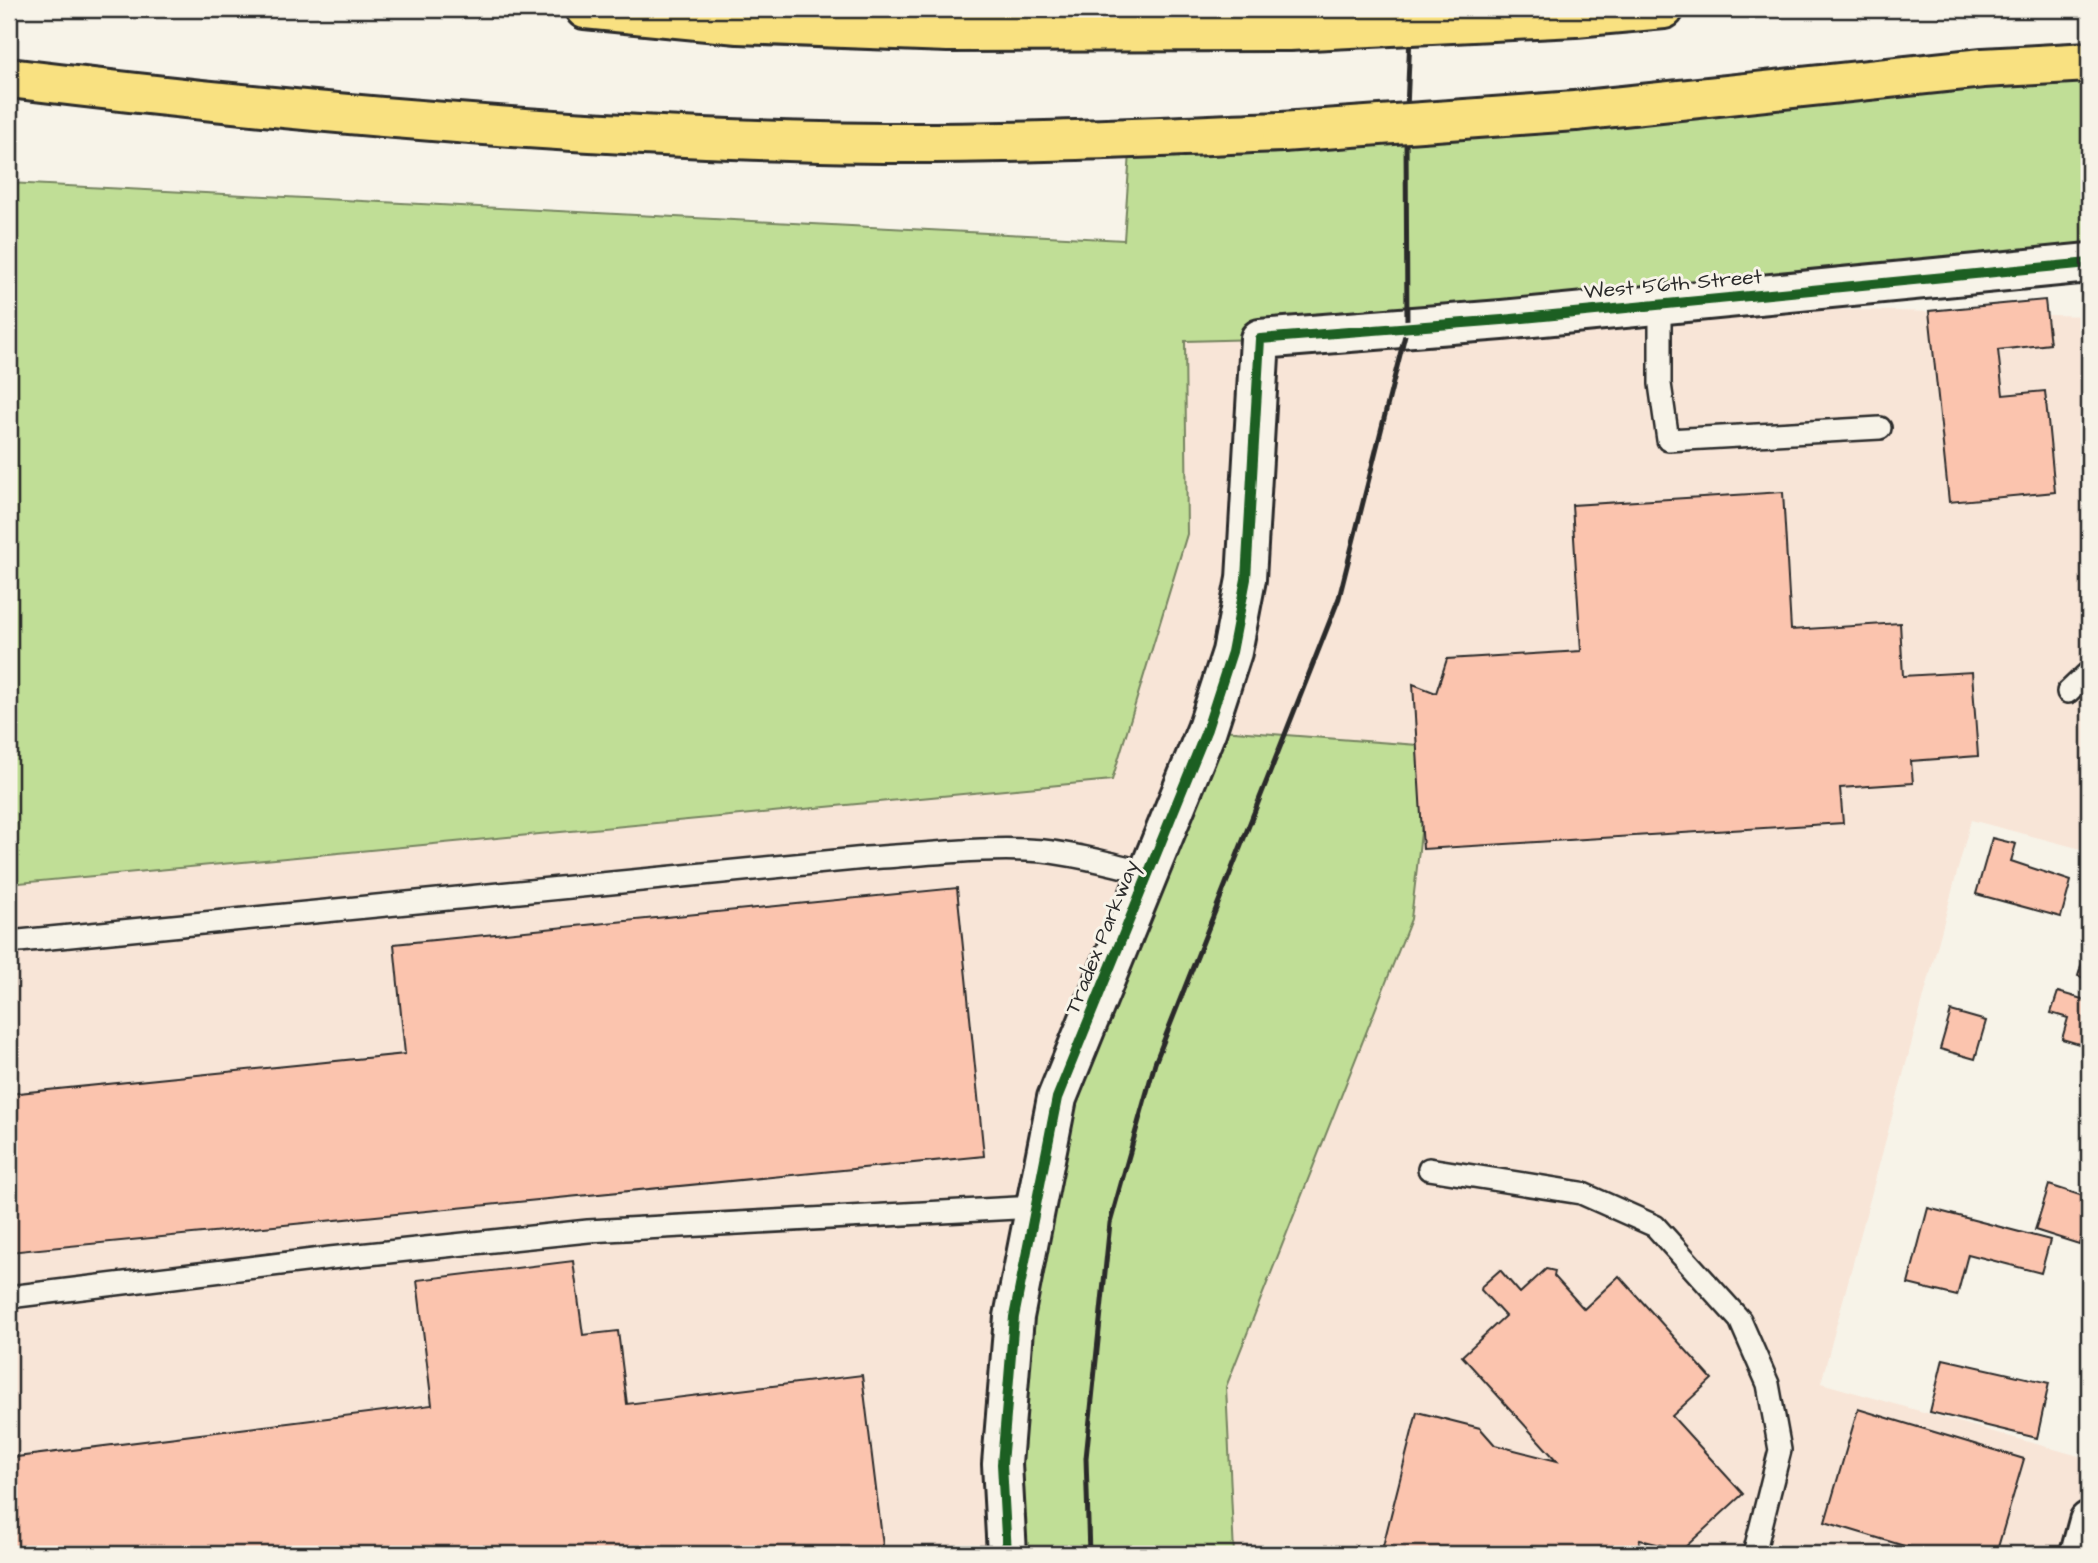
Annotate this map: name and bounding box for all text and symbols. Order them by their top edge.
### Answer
street label: West 56th Street [1583,262,1764,306]
street label: Tradex Parkway [1058,855,1148,1019]

